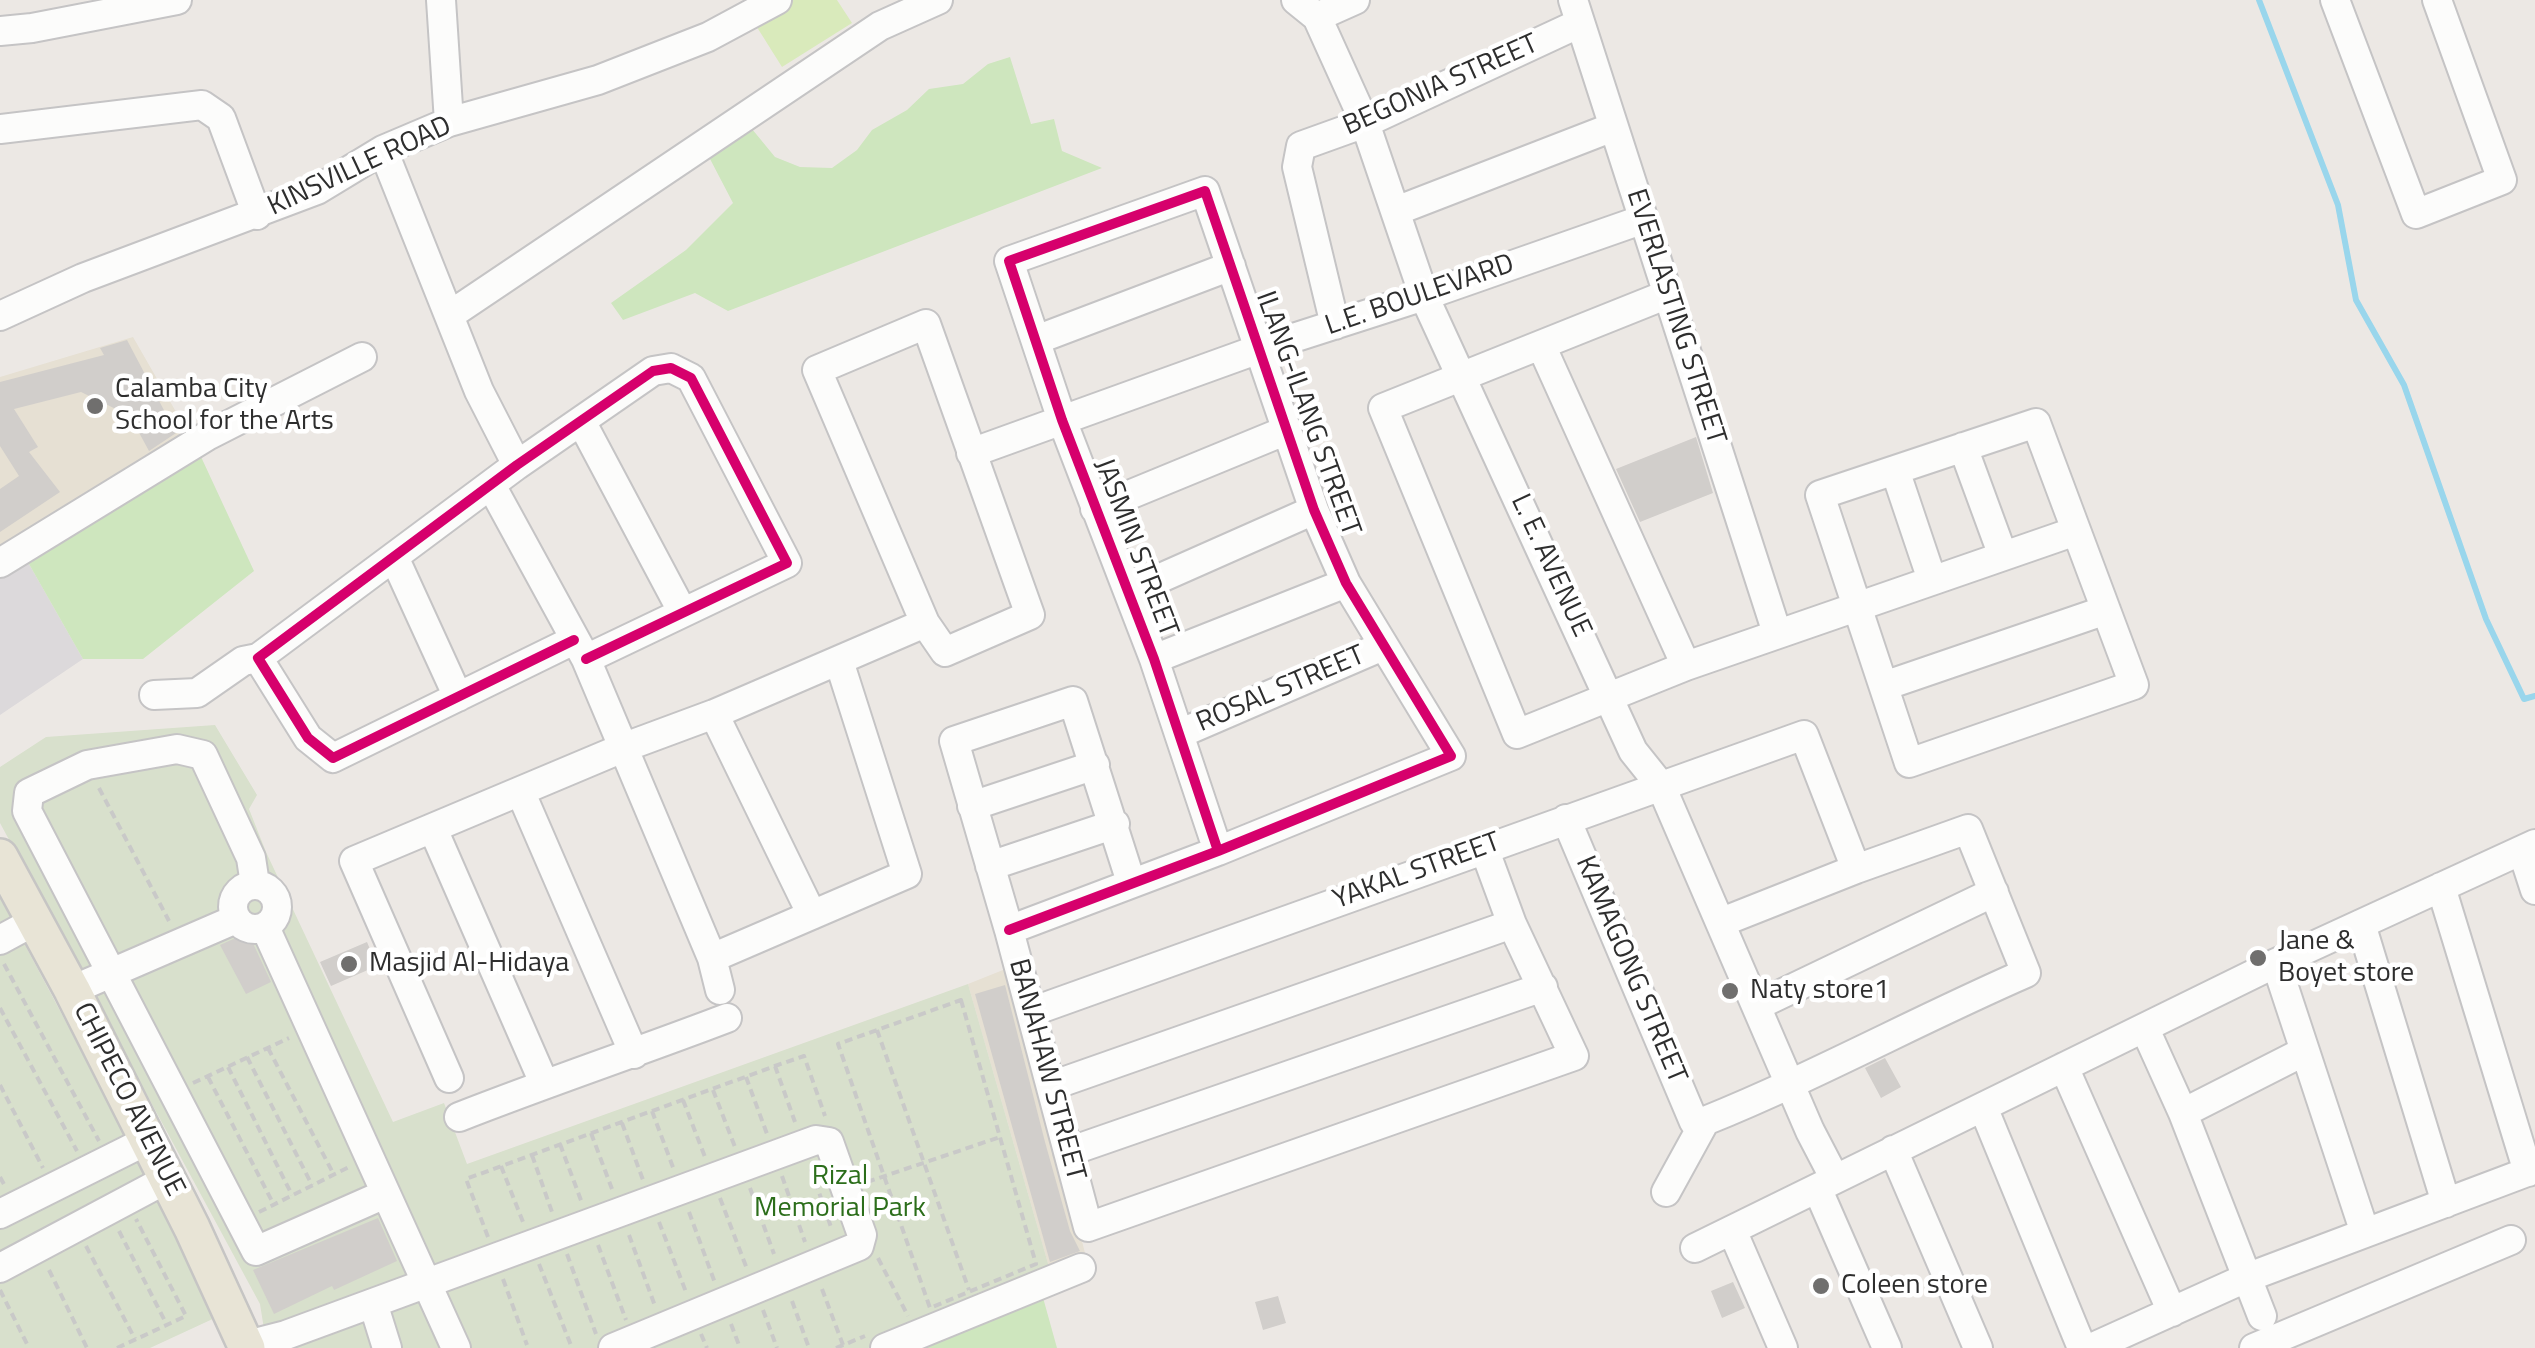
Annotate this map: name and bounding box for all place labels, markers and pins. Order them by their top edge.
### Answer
place label: Calamba City School for the Arts [115,373,334,439]
marker: Calamba City School for the Arts [84,395,106,417]
place label: Jane & Boyet store [2278,925,2414,991]
place label: Masjid Al-Hidaya [369,947,569,981]
marker: Jane & Boyet store [2247,947,2269,969]
marker: Masjid Al-Hidaya [338,953,360,975]
place label: Naty store1 [1750,974,1889,1008]
marker: Naty store1 [1719,980,1741,1002]
place label: Coleen store [1841,1269,1988,1303]
marker: Coleen store [1810,1275,1832,1297]

